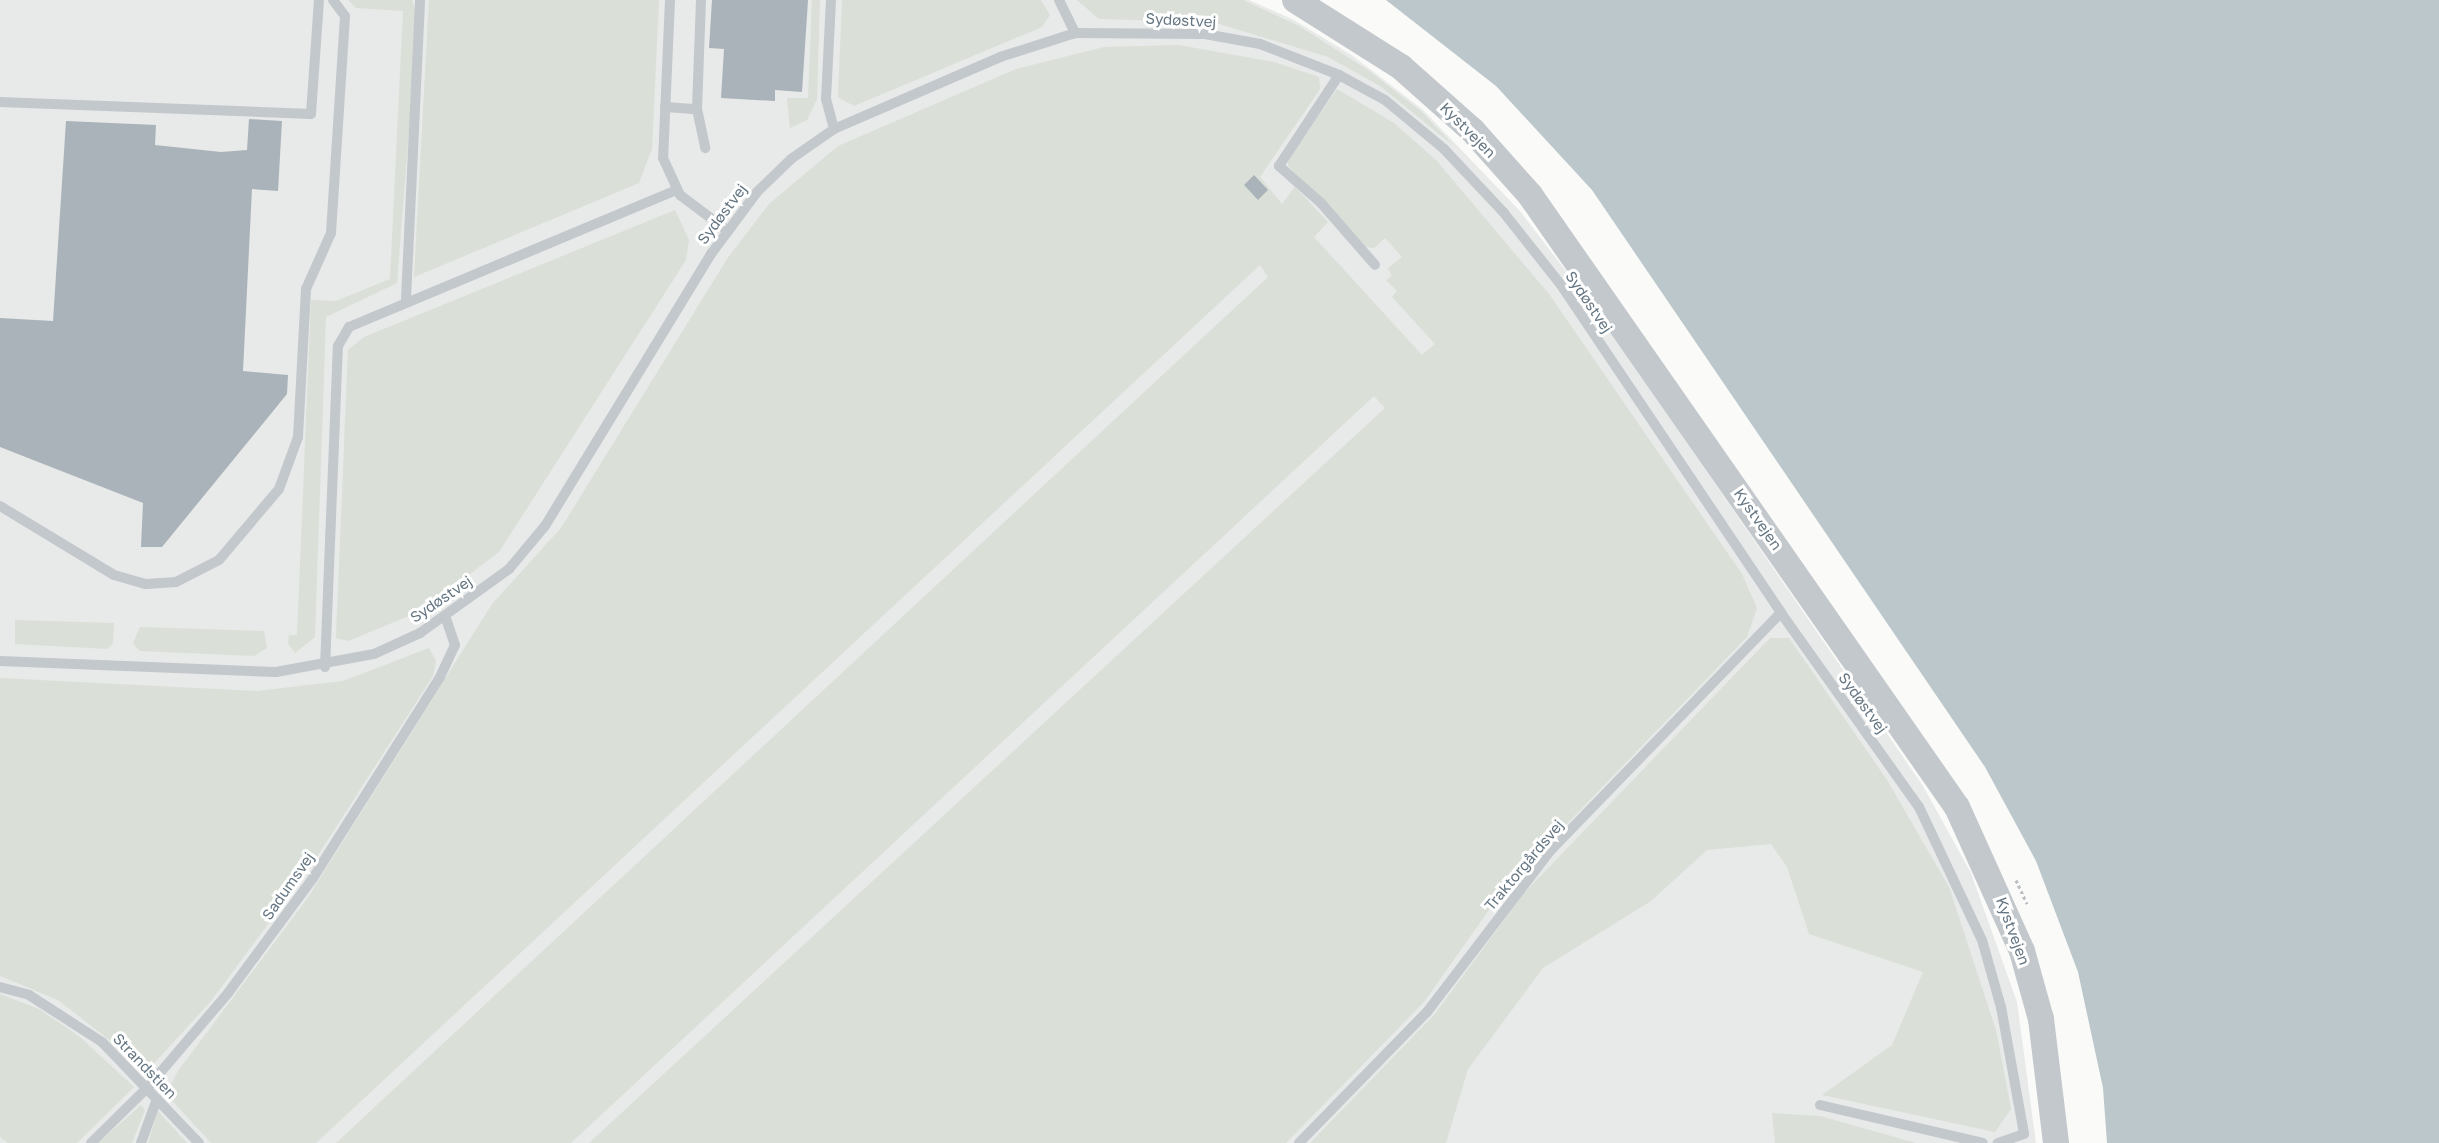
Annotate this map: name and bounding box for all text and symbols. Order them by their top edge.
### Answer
street label: Sydøstvej [1145,9,1217,31]
street label: Kystvejen [1436,98,1500,162]
street label: Sydøstvej [693,180,751,248]
street label: Sydøstvej [1562,268,1616,336]
street label: Kystvejen [1730,485,1786,553]
street label: Sydøstvej [407,572,475,626]
street label: Sydøstvej [1835,669,1891,737]
street label: Traktorgårdsvej [1481,816,1567,914]
street label: Sadumsvej [258,849,318,923]
street label: Kystvejen [1992,894,2034,968]
street label: Strandstien [109,1030,181,1102]

